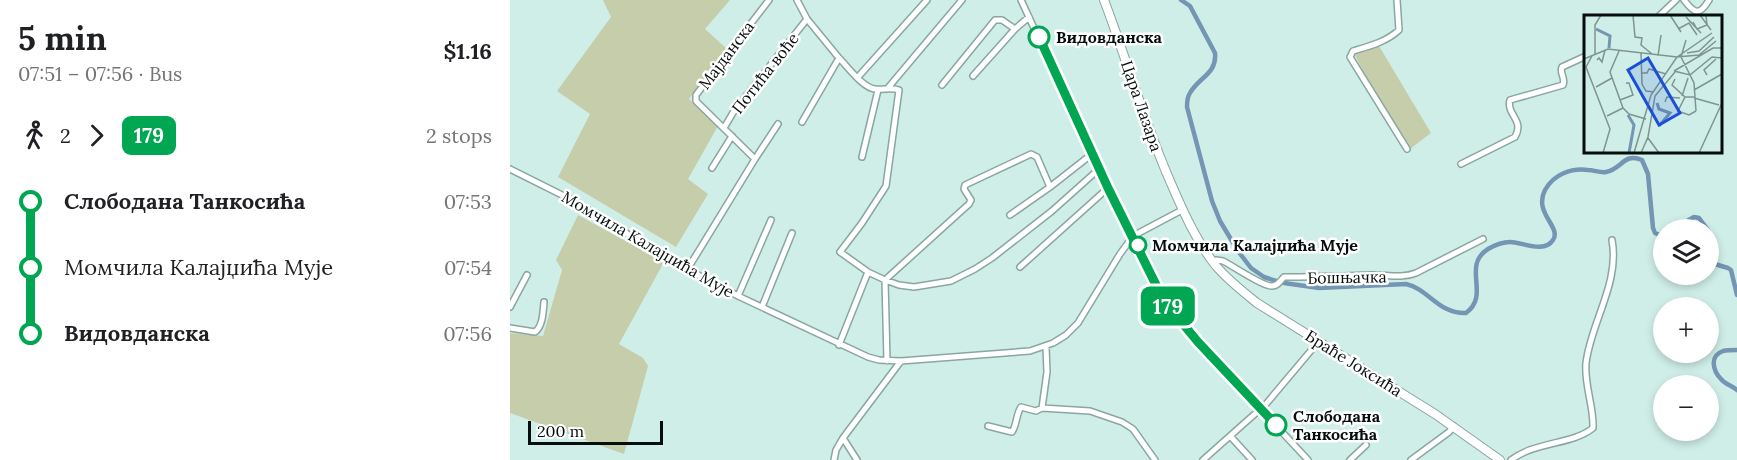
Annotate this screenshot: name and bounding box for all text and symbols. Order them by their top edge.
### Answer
inset map [1584,15,1722,153]
text: 5 min [18,17,107,59]
street label: Мајданска [694,17,758,93]
marker: Видовданска [1028,26,1050,48]
place label: Видовданска [1056,27,1163,47]
street label: Потића воће [727,28,803,117]
text: $1.16 [443,37,492,65]
street label: Цара Лазара [1117,58,1167,154]
text: 07:51 – 07:56 · Bus [18,61,182,86]
icon: walk [18,119,51,152]
icon: forward [80,119,113,152]
text: 179 [134,122,164,149]
text: 2 [60,123,71,148]
text: 2 stops [426,123,492,148]
street label: Момчила Калајџића Мује [558,186,738,302]
text: Слободана Танкосића [64,187,305,215]
text: 07:53 [444,189,492,214]
map controls [1653,219,1719,441]
button: layers [1653,219,1719,285]
place label: Момчила Калајџића Мује [1152,235,1358,255]
marker: Момчила Калајџића Мује [1129,236,1147,254]
text: Момчила Калајџића Мује [64,253,333,281]
text: 07:54 [444,255,492,280]
street label: Бошњачка [1307,266,1387,288]
line badge: 179 [1134,286,1202,326]
text: 179 [1153,293,1183,320]
button: + [1653,297,1719,363]
text: Видовданска [64,319,210,347]
text: 07:56 [443,321,492,346]
street label: Браће Јоксића [1302,325,1406,401]
button: − [1653,375,1719,441]
place label: Слободана Танкосића [1293,406,1381,444]
marker: Слободана Танкосића [1265,414,1287,436]
scale bar [528,418,663,446]
text: 200 m [537,421,584,441]

